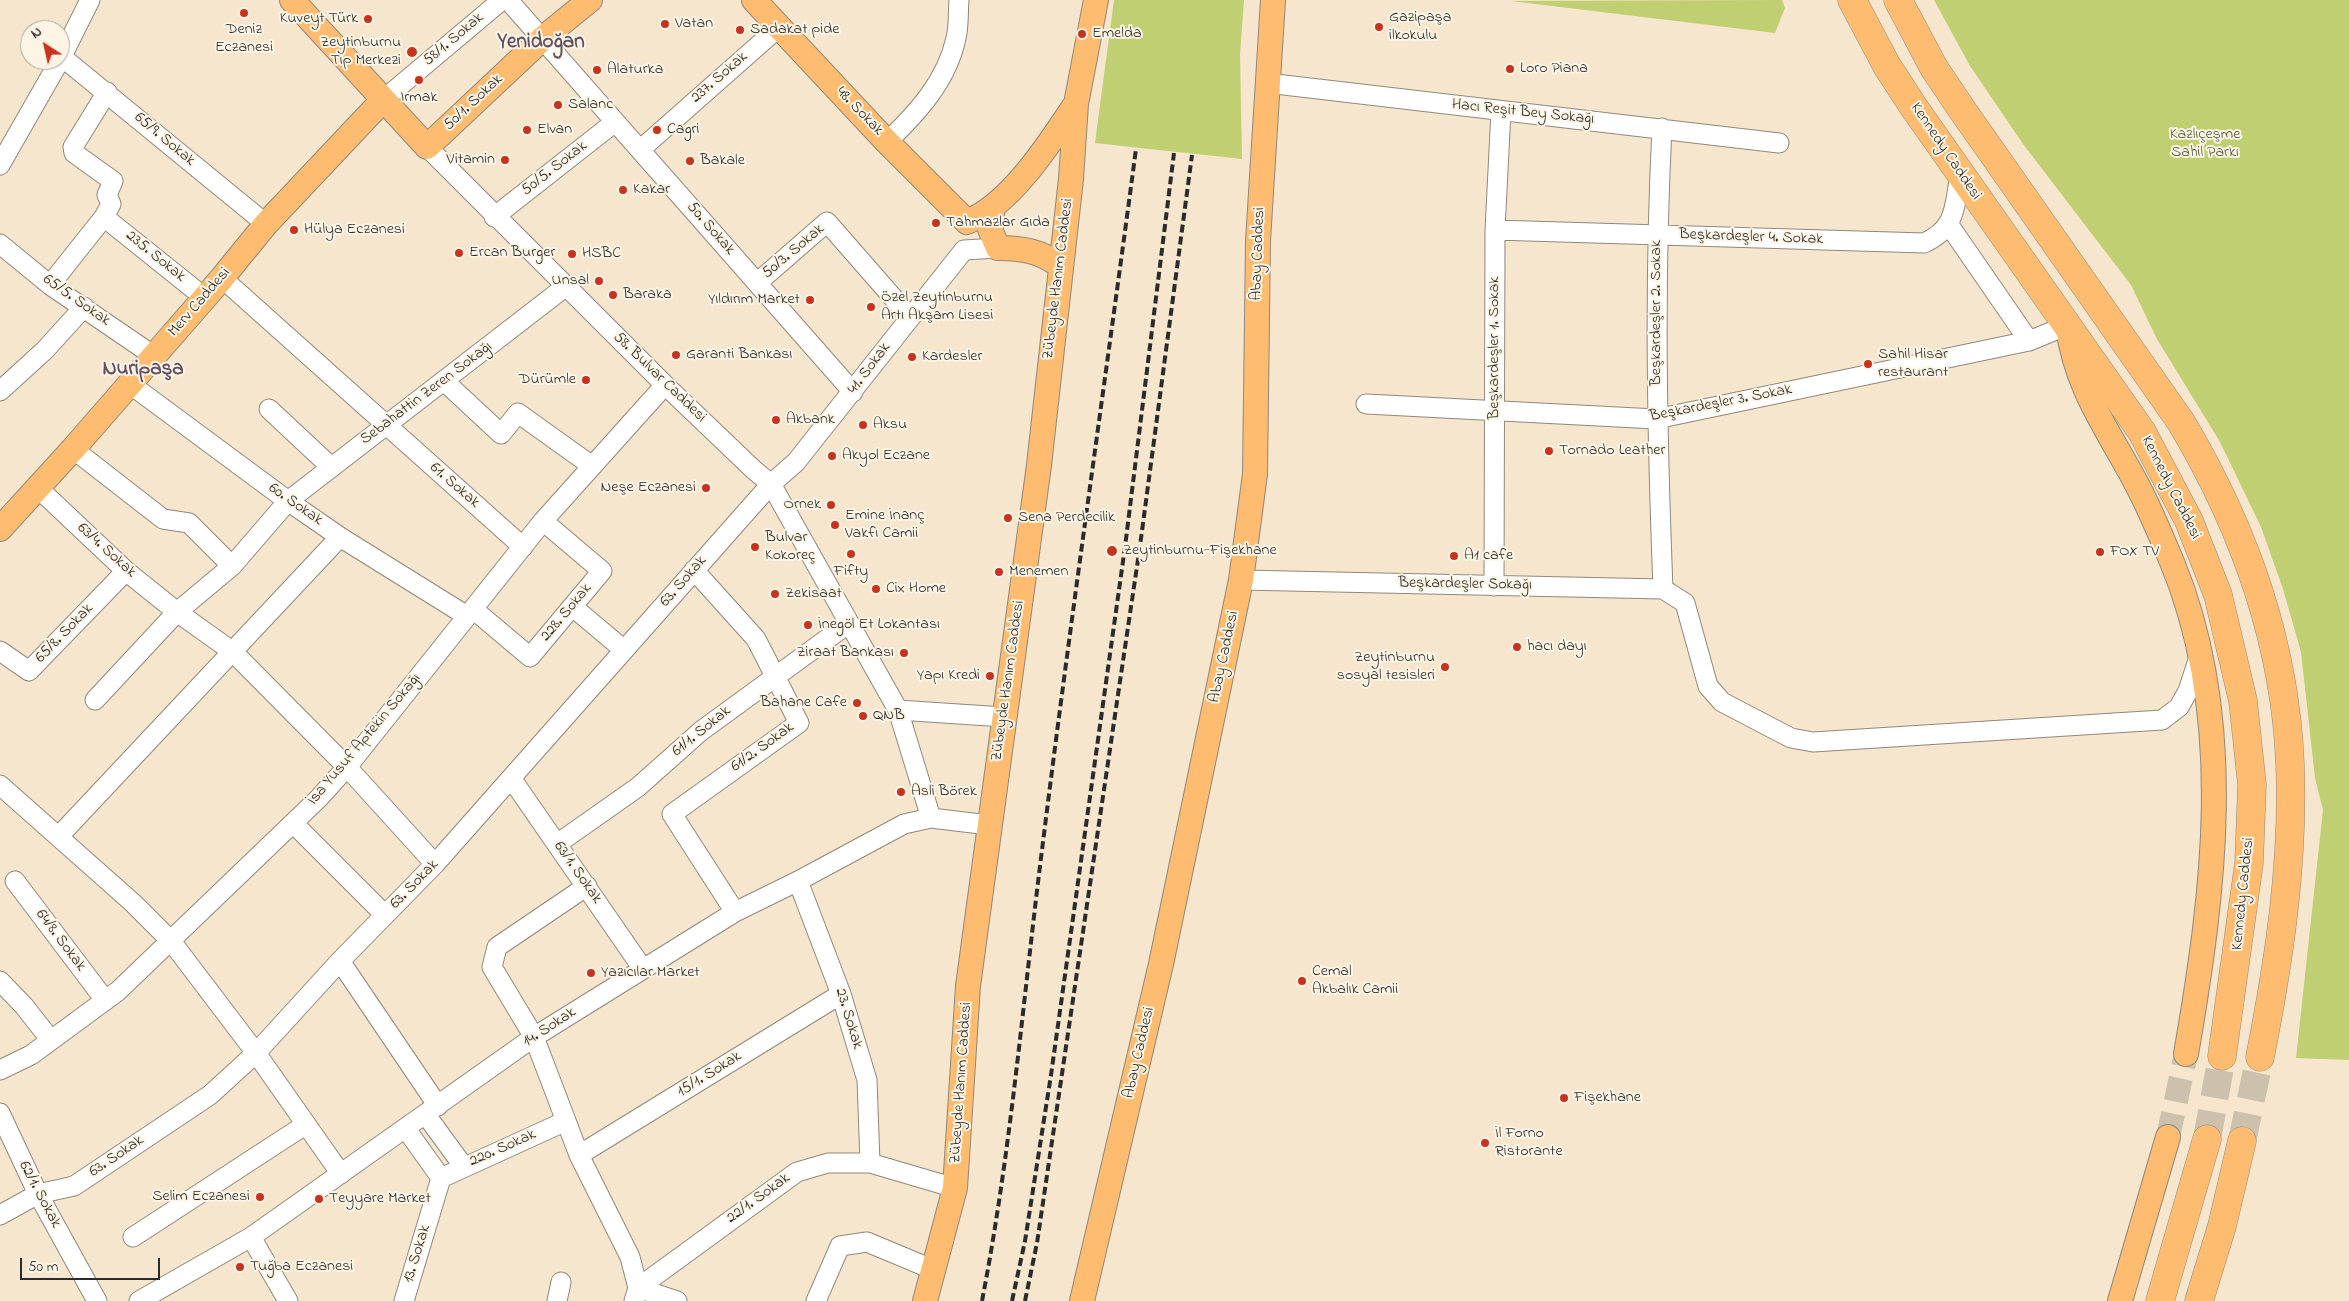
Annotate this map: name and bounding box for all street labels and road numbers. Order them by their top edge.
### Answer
street label: 58/1. Sokak [420,9,488,71]
street label: 237. Sokak [688,48,752,108]
street label: 50/1. Sokak [440,71,508,135]
street label: 48. Sokak [831,84,887,140]
street label: Hacı Reşit Bey Sokağı [1451,96,1595,130]
street label: Kennedy Caddesi [1905,100,1985,204]
street label: 65/9. Sokak [129,109,199,171]
street label: 50/5. Sokak [518,137,592,201]
street label: Zübeyde Hanım Caddesi [1040,197,1078,361]
street label: 50. Sokak [682,199,738,259]
street label: Abay Caddesi [1248,207,1270,301]
street label: 50/3. Sokak [759,220,829,284]
street label: Beşkardeşler 4. Sokak [1678,226,1824,250]
street label: 235. Sokak [121,227,189,287]
street label: Beşkardeşler 2. Sokak [1647,240,1667,386]
street label: Merv Caddesi [165,264,235,342]
street label: 65/5. Sokak [38,271,114,331]
street label: Beşkardeşler 1. Sokak [1485,277,1505,419]
street label: 58. Bulvar Caddesi [608,329,710,427]
street label: Sebahattin Zeren Sokağı [357,338,497,450]
street label: 41. Sokak [844,339,896,399]
street label: Beşkardeşler 3. Sokak [1648,381,1794,427]
street label: Kennedy Caddesi [2136,433,2204,543]
street label: 61. Sokak [425,459,483,513]
street label: 60. Sokak [264,479,326,531]
street label: 63/4. Sokak [72,519,140,583]
street label: 63. Sokak [657,552,711,612]
street label: Beşkardeşler Sokağı [1398,574,1532,596]
street label: 228. Sokak [537,580,597,646]
street label: Zübeyde Hanım Caddesi [988,599,1030,763]
street label: 65/8. Sokak [32,600,98,668]
street label: Abay Caddesi [1206,609,1244,705]
street label: İsa Yusuf Aptekin Sokağı [304,670,426,810]
street label: 61/1. Sokak [669,702,735,762]
street label: 61/2. Sokak [728,719,798,777]
street label: Kennedy Caddesi [2229,837,2259,951]
street label: 63/1. Sokak [549,838,605,908]
street label: 63. Sokak [387,856,443,914]
street label: 64/8. Sokak [30,906,90,976]
street label: 23. Sokak [830,986,866,1052]
street label: Zübeyde Hanım Caddesi [947,1001,977,1165]
street label: 14. Sokak [520,1004,580,1052]
street label: Abay Caddesi [1120,1005,1160,1101]
street label: 15/1. Sokak [674,1048,746,1102]
street label: 220. Sokak [467,1126,539,1172]
street label: 63. Sokak [86,1132,148,1182]
street label: 62/1. Sokak [13,1158,65,1232]
street label: 22/1. Sokak [723,1169,795,1229]
street label: 13. Sokak [400,1223,436,1285]

